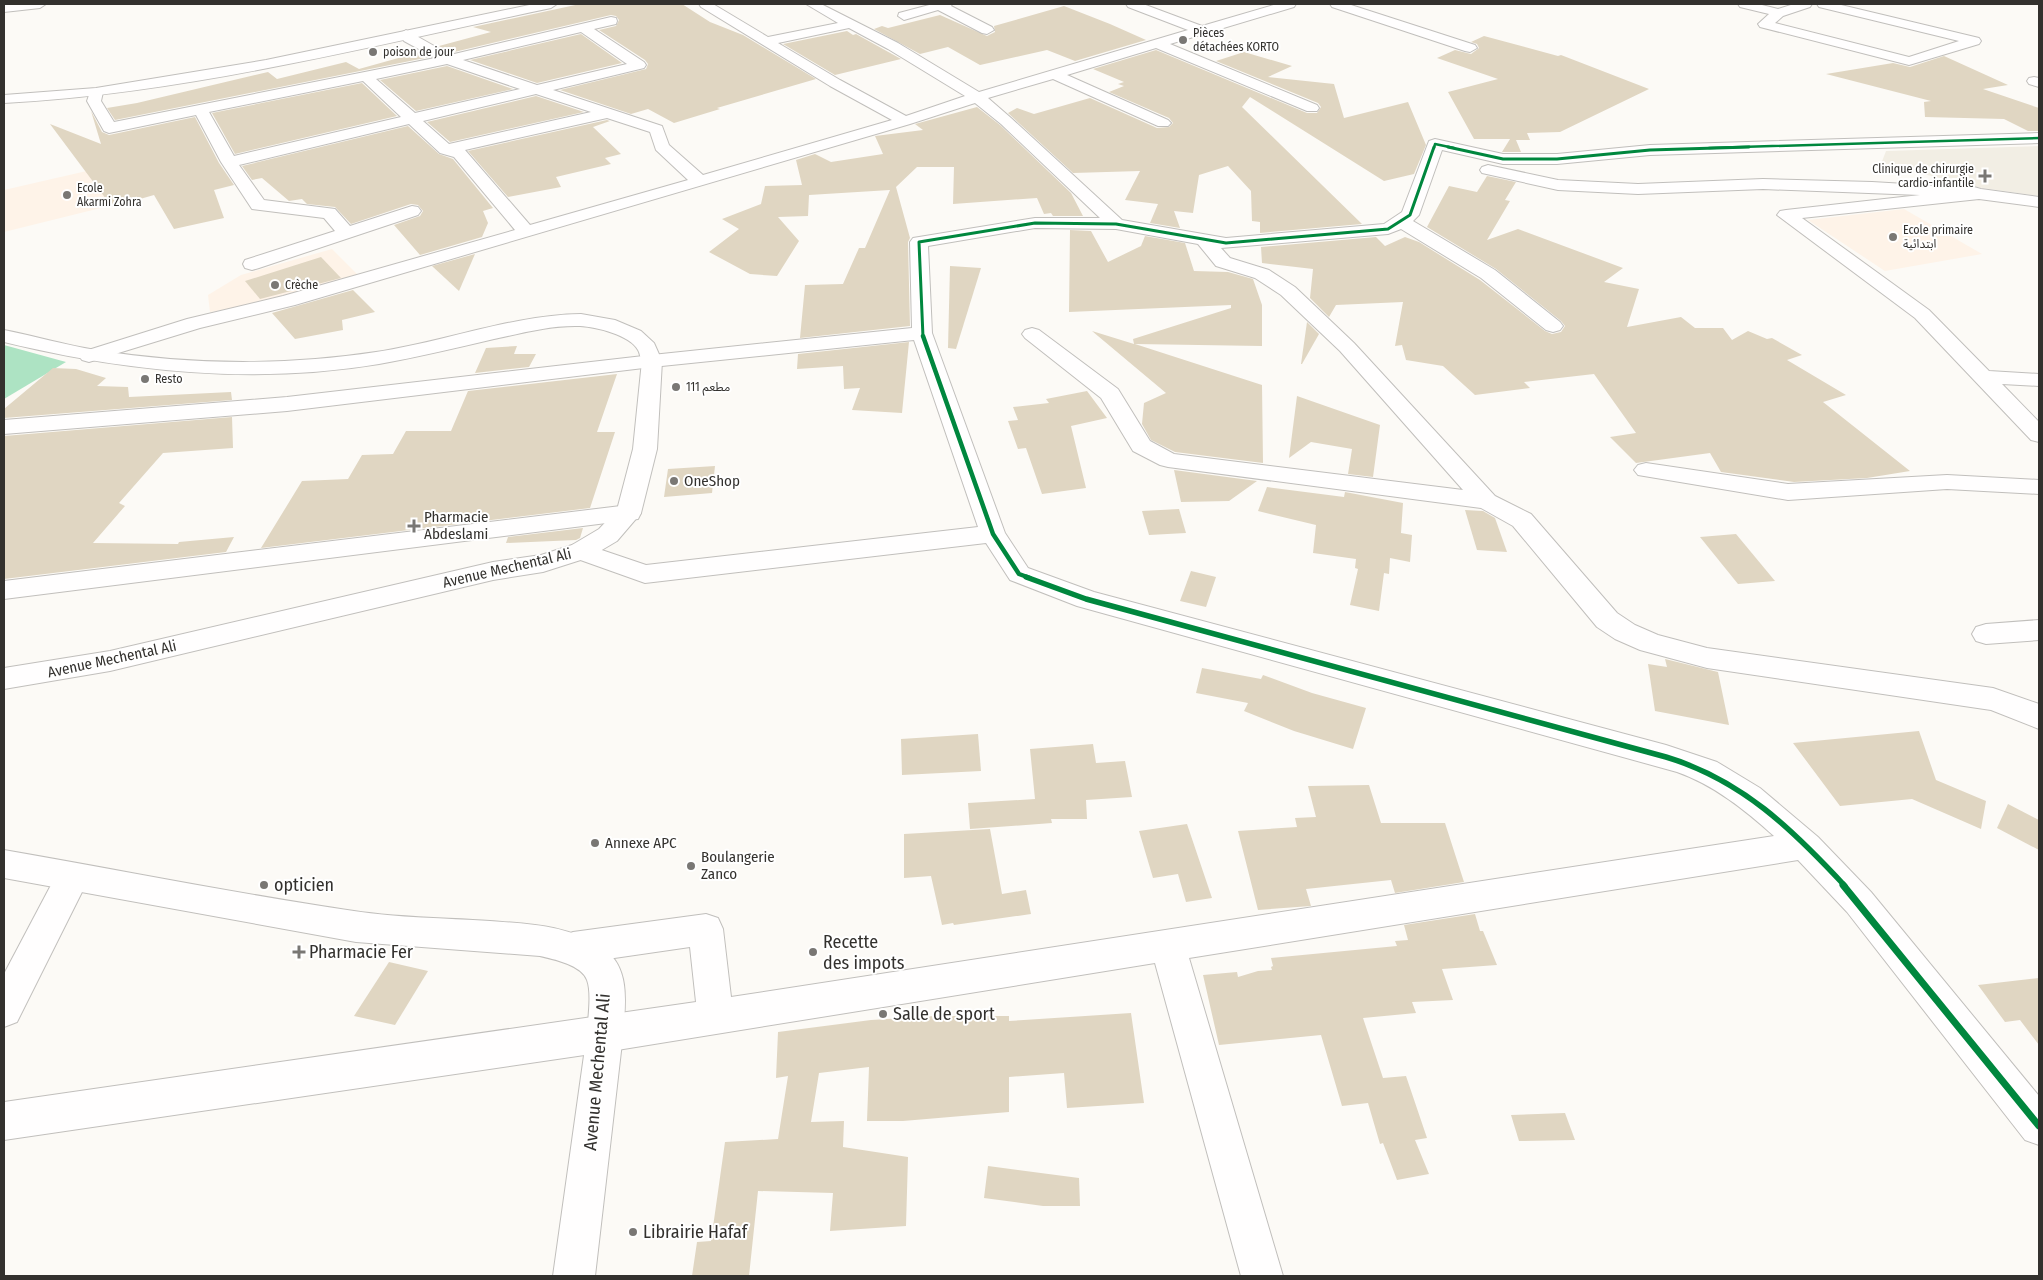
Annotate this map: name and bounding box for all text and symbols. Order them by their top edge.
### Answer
place label: Pièces détachées KORTO [1193,26,1279,54]
marker: Pièces détachées KORTO [1177,34,1189,46]
place label: poison de jour [383,45,455,59]
marker: poison de jour [367,46,379,58]
place label: Clinique de chirurgie cardio-infantile [1872,162,1974,190]
marker: Clinique de chirurgie cardio-infantile [1978,169,1992,183]
place label: Ecole Akarmi Zohra [77,181,142,209]
marker: Ecole Akarmi Zohra [61,189,73,201]
place label: Ecole primaire ابتدائية [1903,223,1973,251]
marker: Ecole primaire ابتدائية [1887,231,1899,243]
place label: Crèche [285,278,318,292]
marker: Crèche [269,279,281,291]
place label: Resto [155,372,182,386]
marker: Resto [139,373,151,385]
place label: مطعم 111 [686,380,730,396]
marker: مطعم 111 [670,381,682,393]
place label: OneShop [684,472,740,490]
marker: OneShop [668,475,680,487]
place label: Pharmacie Abdeslami [424,508,489,543]
marker: Pharmacie Abdeslami [408,520,420,532]
street label: Avenue Mechental Ali [441,544,573,592]
street label: Avenue Mechental Ali [46,637,178,681]
place label: Annexe APC [605,834,677,852]
marker: Annexe APC [589,837,601,849]
place label: Boulangerie Zanco [701,848,775,883]
marker: Boulangerie Zanco [685,860,697,872]
place label: opticien [274,874,334,896]
marker: opticien [258,879,270,891]
place label: Recette des impots [823,931,905,974]
place label: Pharmacie Fer [309,941,414,963]
marker: Pharmacie Fer [293,946,305,958]
marker: Recette des impots [807,946,819,958]
street label: Avenue Mechental Ali [579,992,615,1152]
place label: Salle de sport [893,1003,995,1025]
marker: Salle de sport [877,1008,889,1020]
place label: Librairie Hafaf [643,1221,749,1243]
marker: Librairie Hafaf [627,1226,639,1238]

